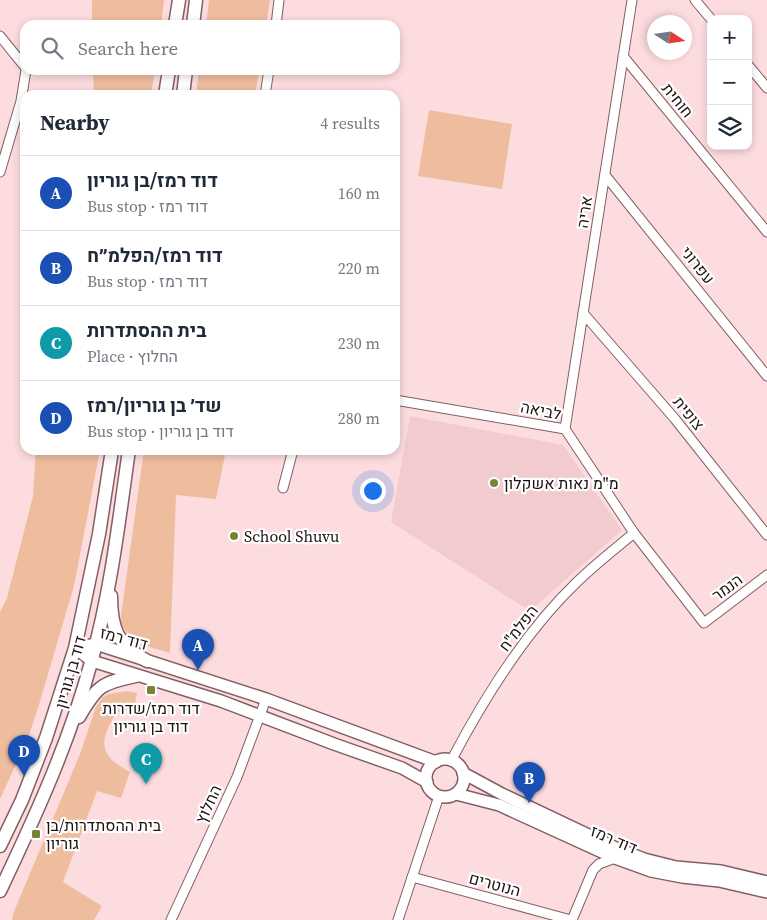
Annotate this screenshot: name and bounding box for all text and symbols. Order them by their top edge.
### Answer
north arrow [647,15,692,60]
map controls [707,15,752,150]
button: + [707,15,752,60]
search box [20,20,400,75]
icon: search [38,34,66,62]
text: Search here [78,35,178,61]
button: − [707,60,752,105]
street label: חוחית [657,78,699,122]
button: layers [707,105,752,150]
text: Nearby [40,108,110,137]
text: 4 results [320,112,380,134]
text: דוד רמז/בן גוריון [87,167,218,193]
text: A [51,182,61,204]
text: 160 m [338,182,380,204]
street label: אריה [571,194,597,230]
text: Bus stop · דוד רמז [87,195,208,217]
text: דוד רמז/הפלמ״ח [87,242,223,268]
street label: עפרוני [676,242,720,288]
text: B [51,257,61,279]
text: 220 m [338,257,380,279]
text: Bus stop · דוד רמז [87,270,208,292]
text: בית ההסתדרות [87,317,207,343]
text: C [51,332,61,354]
text: 230 m [338,332,380,354]
text: Place · החלוץ [87,345,178,367]
street label: צופית [668,391,710,435]
text: שד׳ בן גוריון/רמז [87,392,222,418]
street label: לביאה [519,395,563,425]
text: D [50,407,62,429]
text: 280 m [338,407,380,429]
text: Bus stop · דוד בן גוריון [87,420,234,442]
place label: מ"מ נאות אשקלון [504,472,619,494]
marker: מ"מ נאות אשקלון [488,477,500,489]
your location [360,478,386,504]
place label: School Shuvu [244,525,339,547]
marker: School Shuvu [228,530,240,542]
street label: הנמר [707,568,747,606]
street label: הפלמ"ח [493,600,543,656]
street label: דוד רמז [98,621,150,655]
pin: A [182,629,214,670]
street label: דוד בן גוריון [49,633,91,711]
marker: דוד רמז/שדרות דוד בן גוריון [145,684,157,696]
place label: דוד רמז/שדרות דוד בן גוריון [102,697,200,737]
pin: D [8,735,40,776]
pin: C [130,743,162,784]
pin: B [513,762,545,803]
street label: החלוץ [189,781,227,827]
place label: בית ההסתדרות/בן גוריון [46,814,162,854]
street label: דוד רמז [587,819,641,859]
marker: בית ההסתדרות/בן גוריון [30,828,42,840]
street label: הנוטרים [467,867,523,901]

